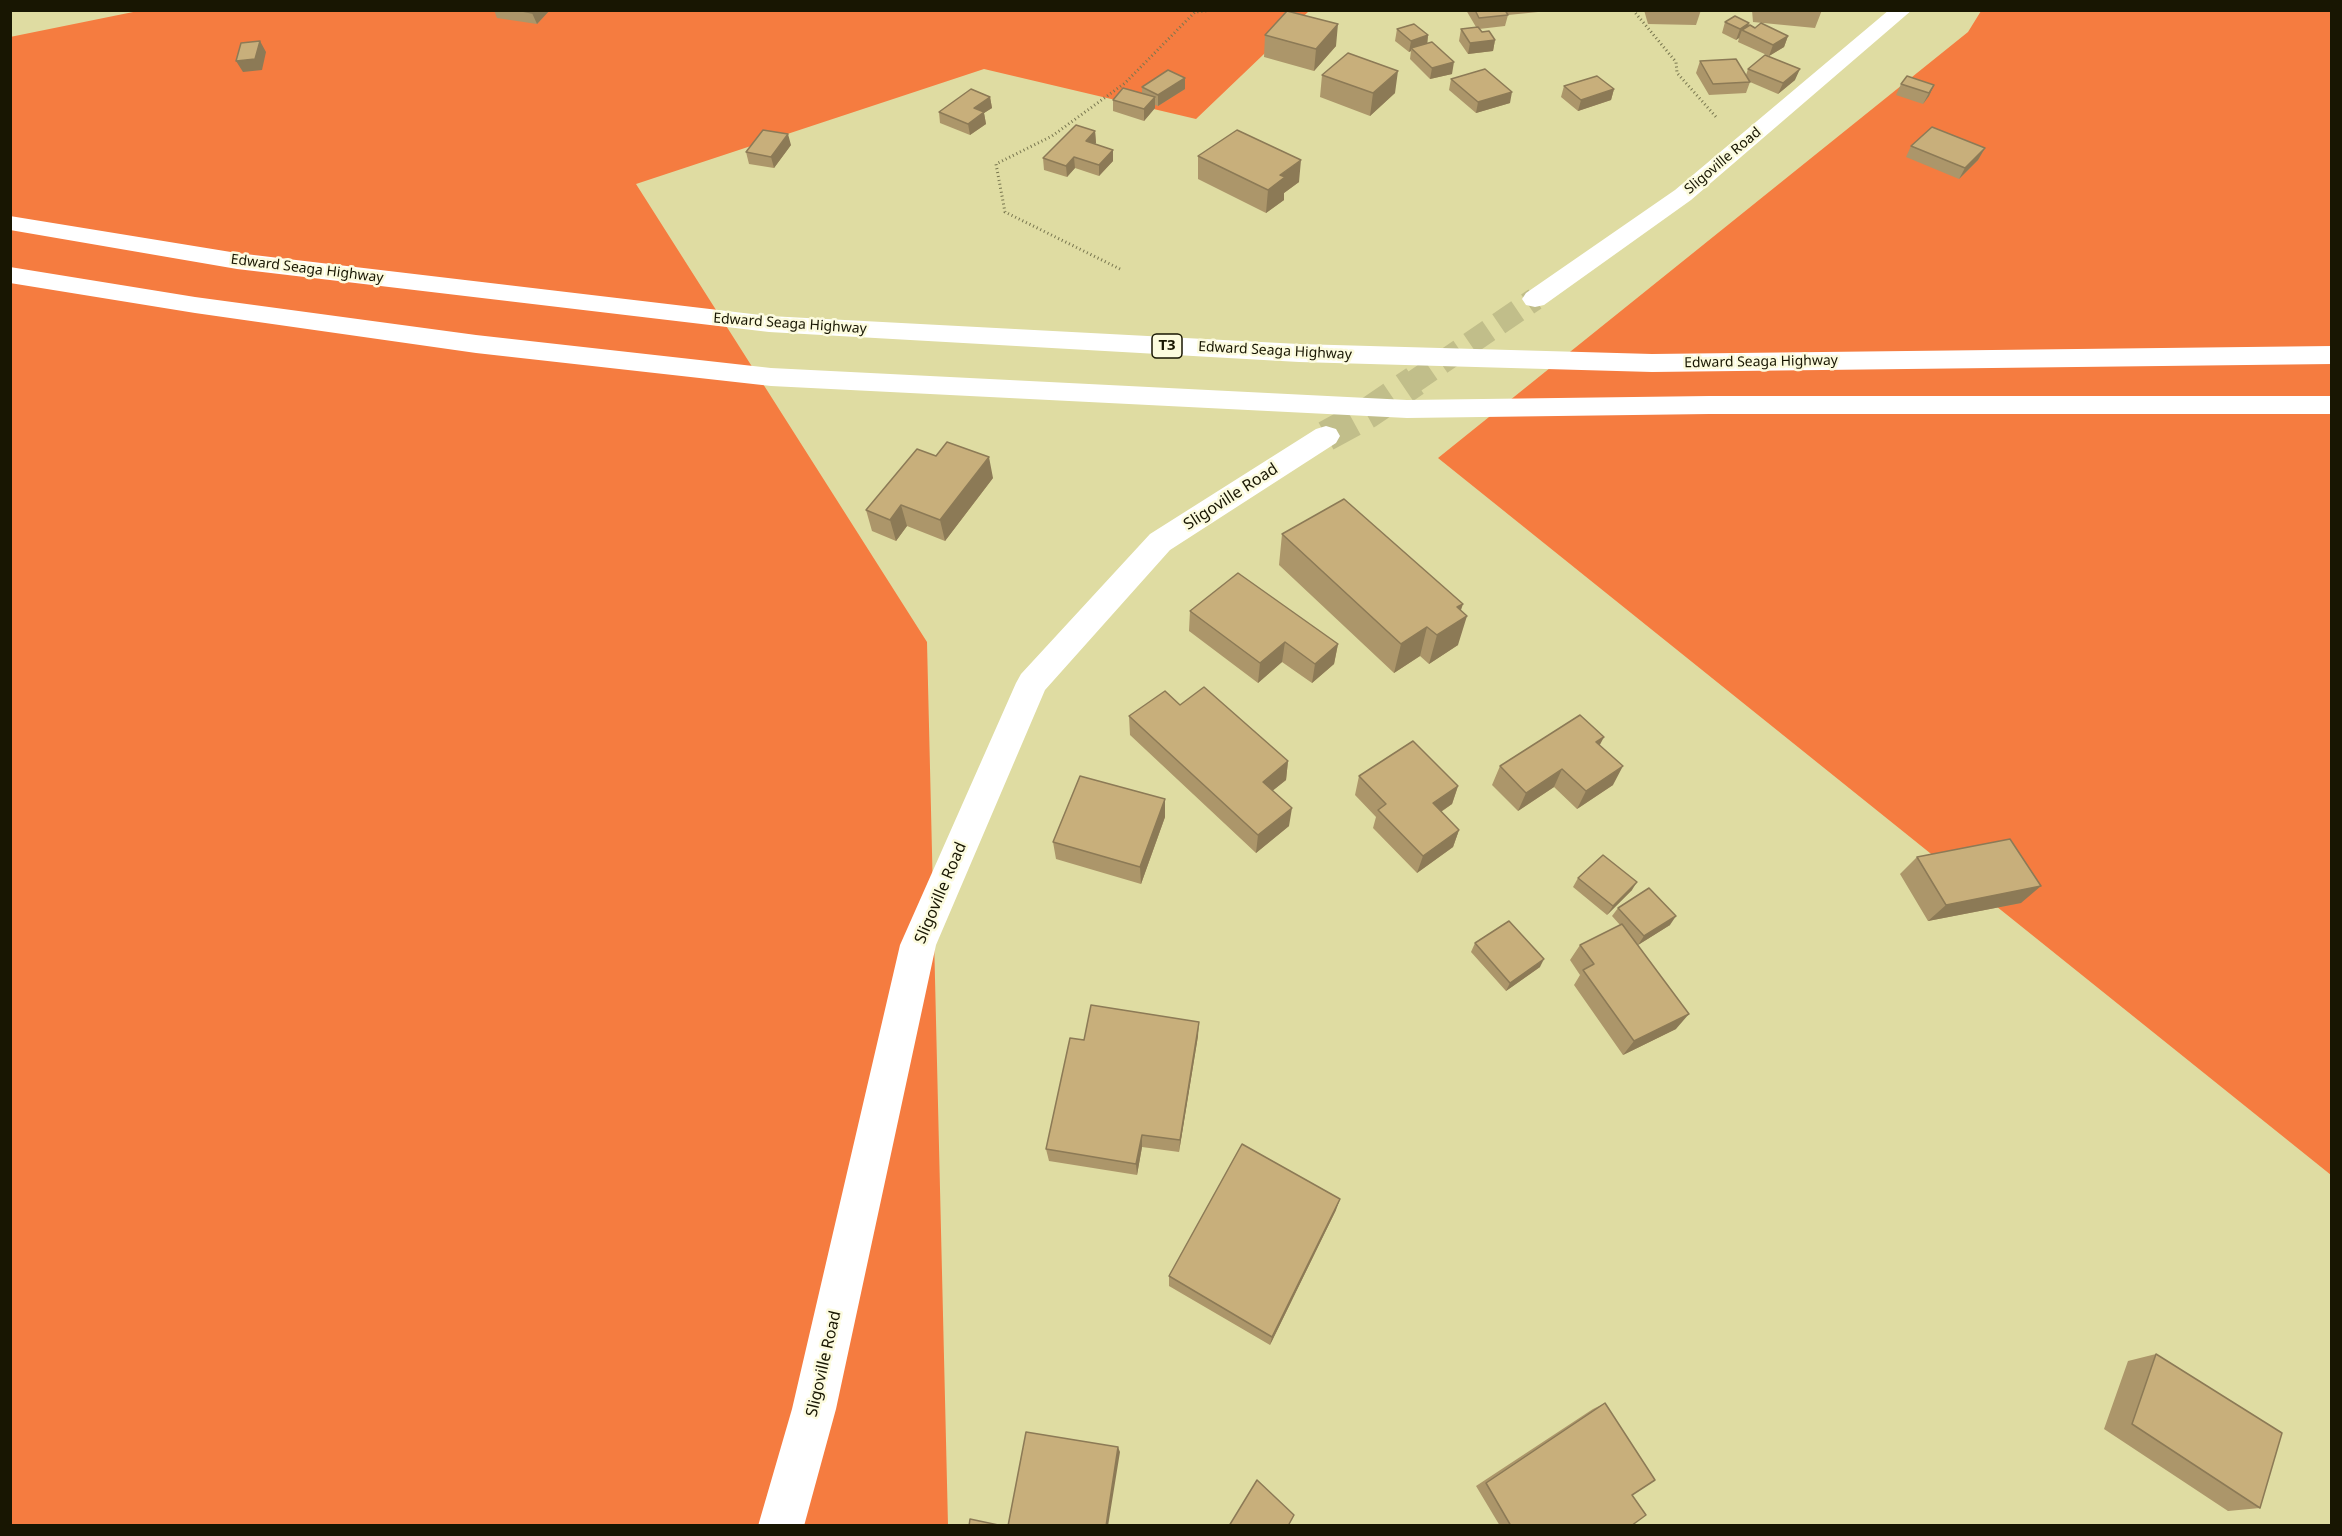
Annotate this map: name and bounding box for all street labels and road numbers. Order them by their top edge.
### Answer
street label: Sligoville Road [1681,124,1765,198]
street label: Edward Seaga Highway [230,251,384,287]
street label: Edward Seaga Highway [713,310,867,338]
road number: T3 [1152,334,1182,358]
street label: Edward Seaga Highway [1198,339,1352,363]
street label: Edward Seaga Highway [1684,352,1838,372]
street label: Sligoville Road [1180,459,1282,535]
street label: Sligoville Road [911,839,971,947]
street label: Sligoville Road [802,1309,846,1419]

